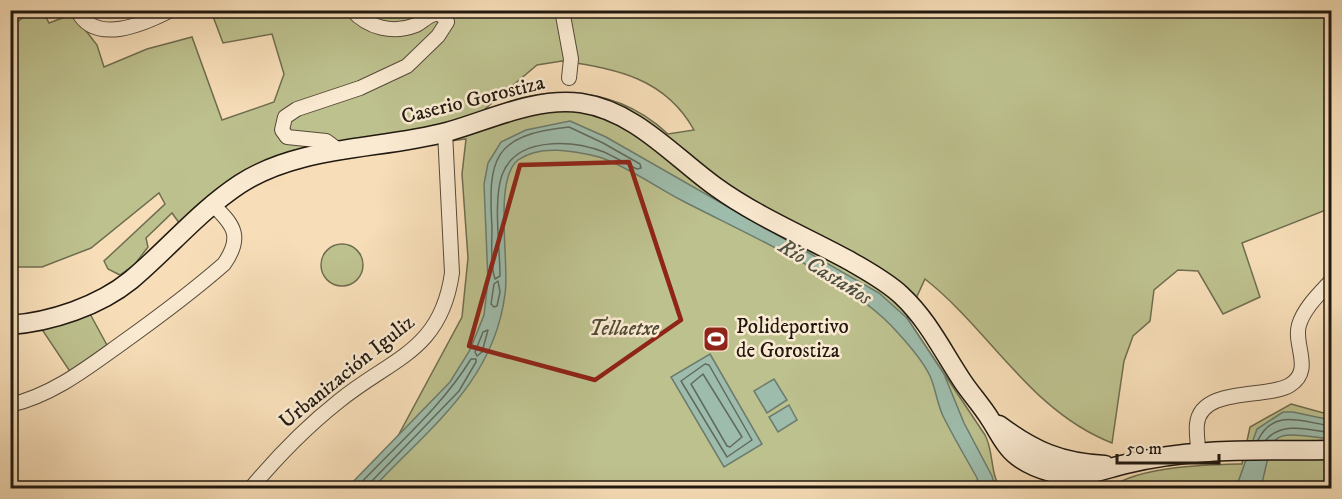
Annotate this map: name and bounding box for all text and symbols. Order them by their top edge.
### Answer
street label: Caserio Gorostiza [399,70,547,130]
water label: Río Castaños [772,232,878,312]
street label: Urbanización Iguliz [274,309,420,435]
place label: Polideportivo de Gorostiza [736,314,849,364]
park label: Tellaetxe [589,316,660,342]
sports icon: Polideportivo de Gorostiza [701,324,731,354]
scale bar [1117,427,1219,465]
text: 50 m [1126,438,1162,460]

